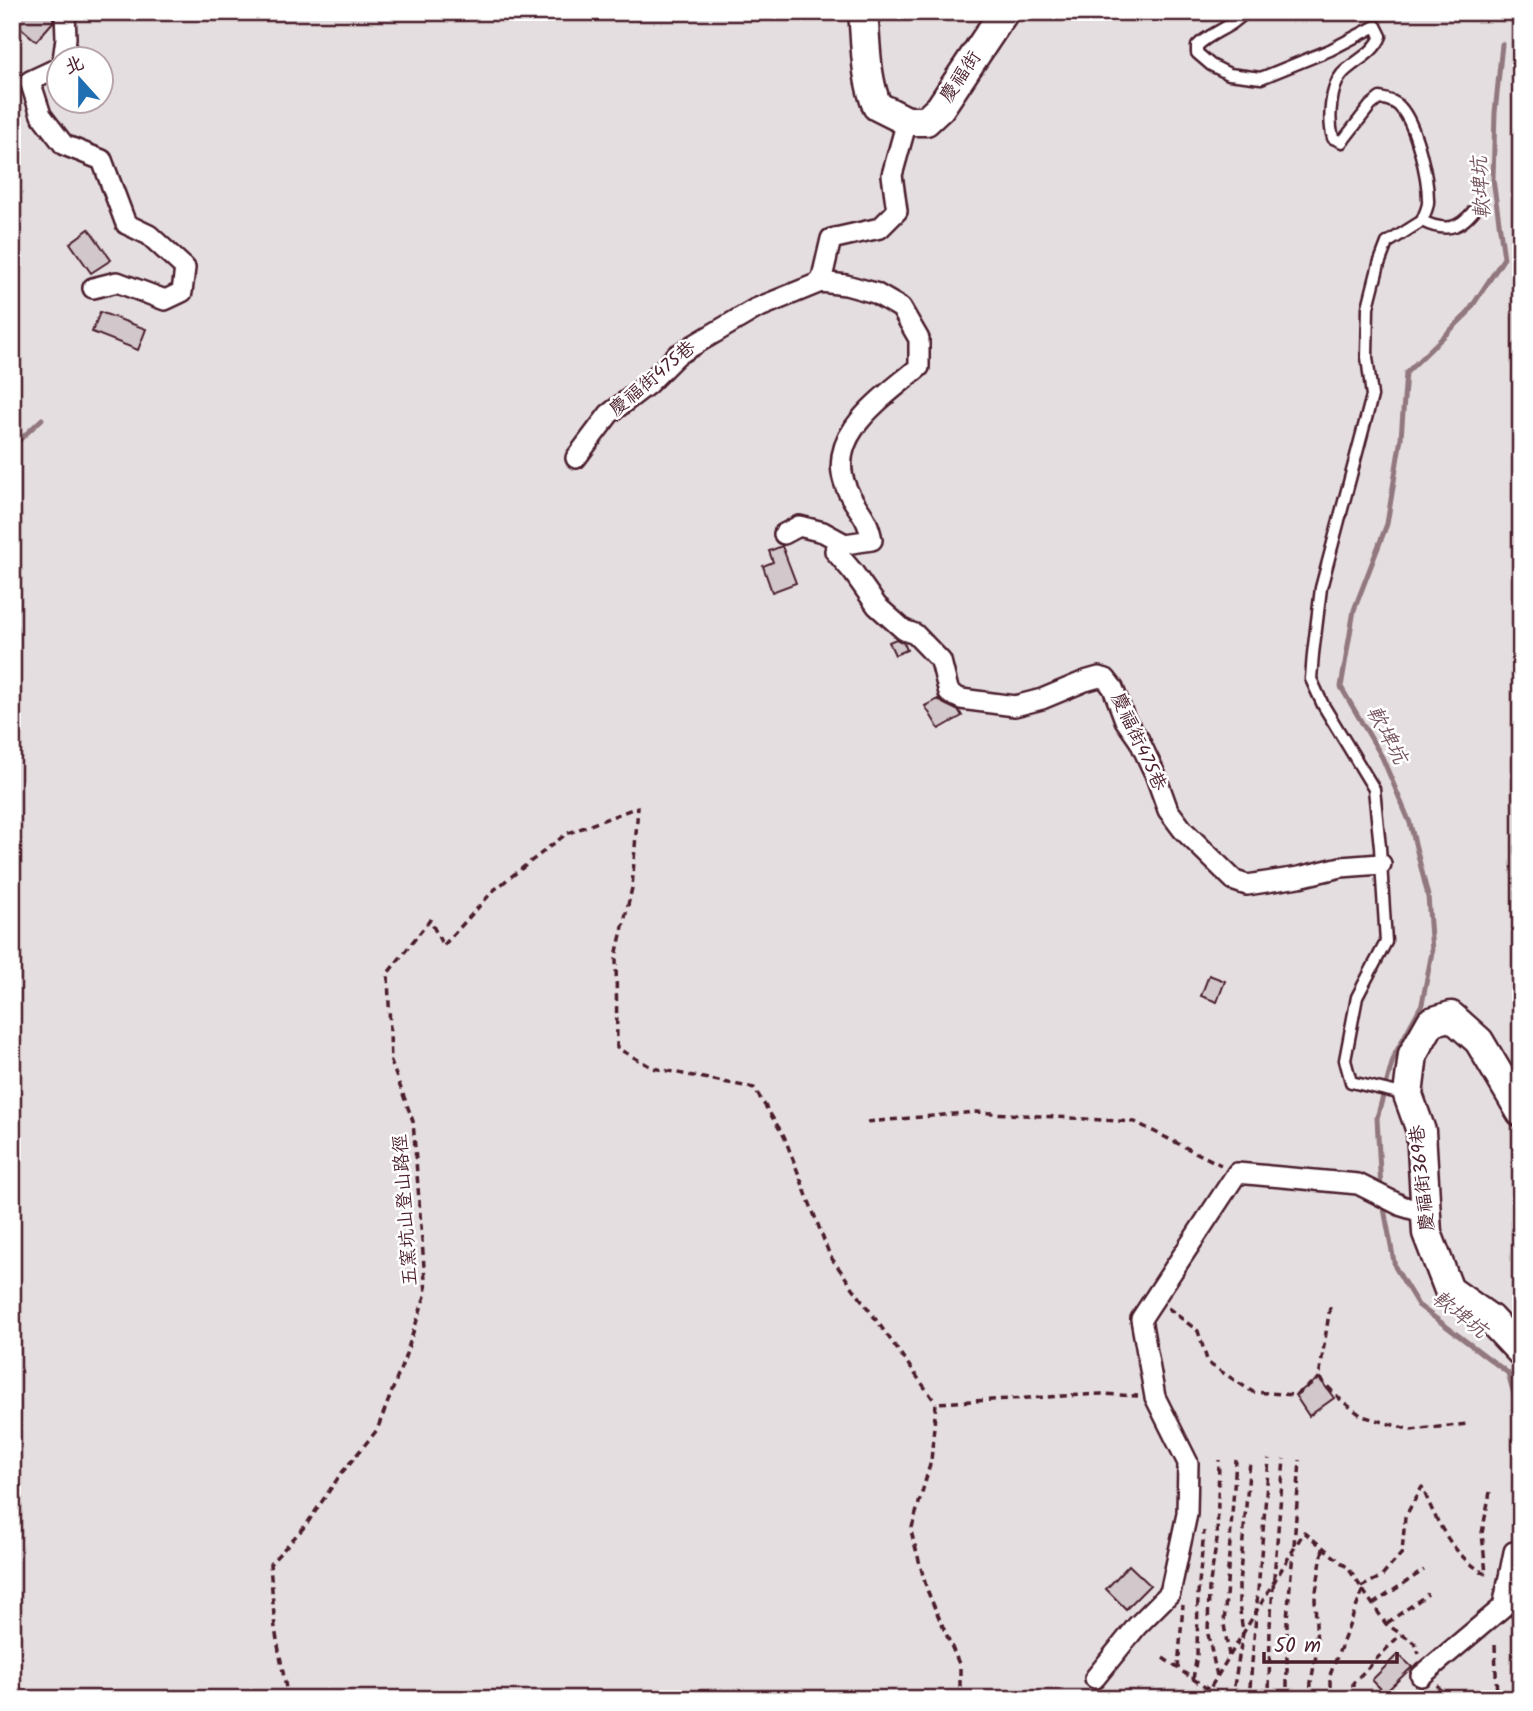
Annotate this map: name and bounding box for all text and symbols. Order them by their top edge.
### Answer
street label: 慶福街 [933,45,989,109]
north arrow [46,46,116,116]
text: 北 [60,49,89,83]
water label: 軟埤坑 [1464,154,1500,220]
street label: 慶福街475巷 [603,334,703,424]
street label: 慶福街475巷 [1102,688,1174,796]
water label: 軟埤坑 [1357,699,1416,772]
street label: 慶福街369巷 [1403,1123,1443,1233]
street label: 五窯坑山登山路徑 [386,1133,426,1287]
water label: 軟埤坑 [1424,1283,1496,1349]
scale bar [1264,1620,1396,1664]
text: 50 m [1274,1630,1321,1663]

